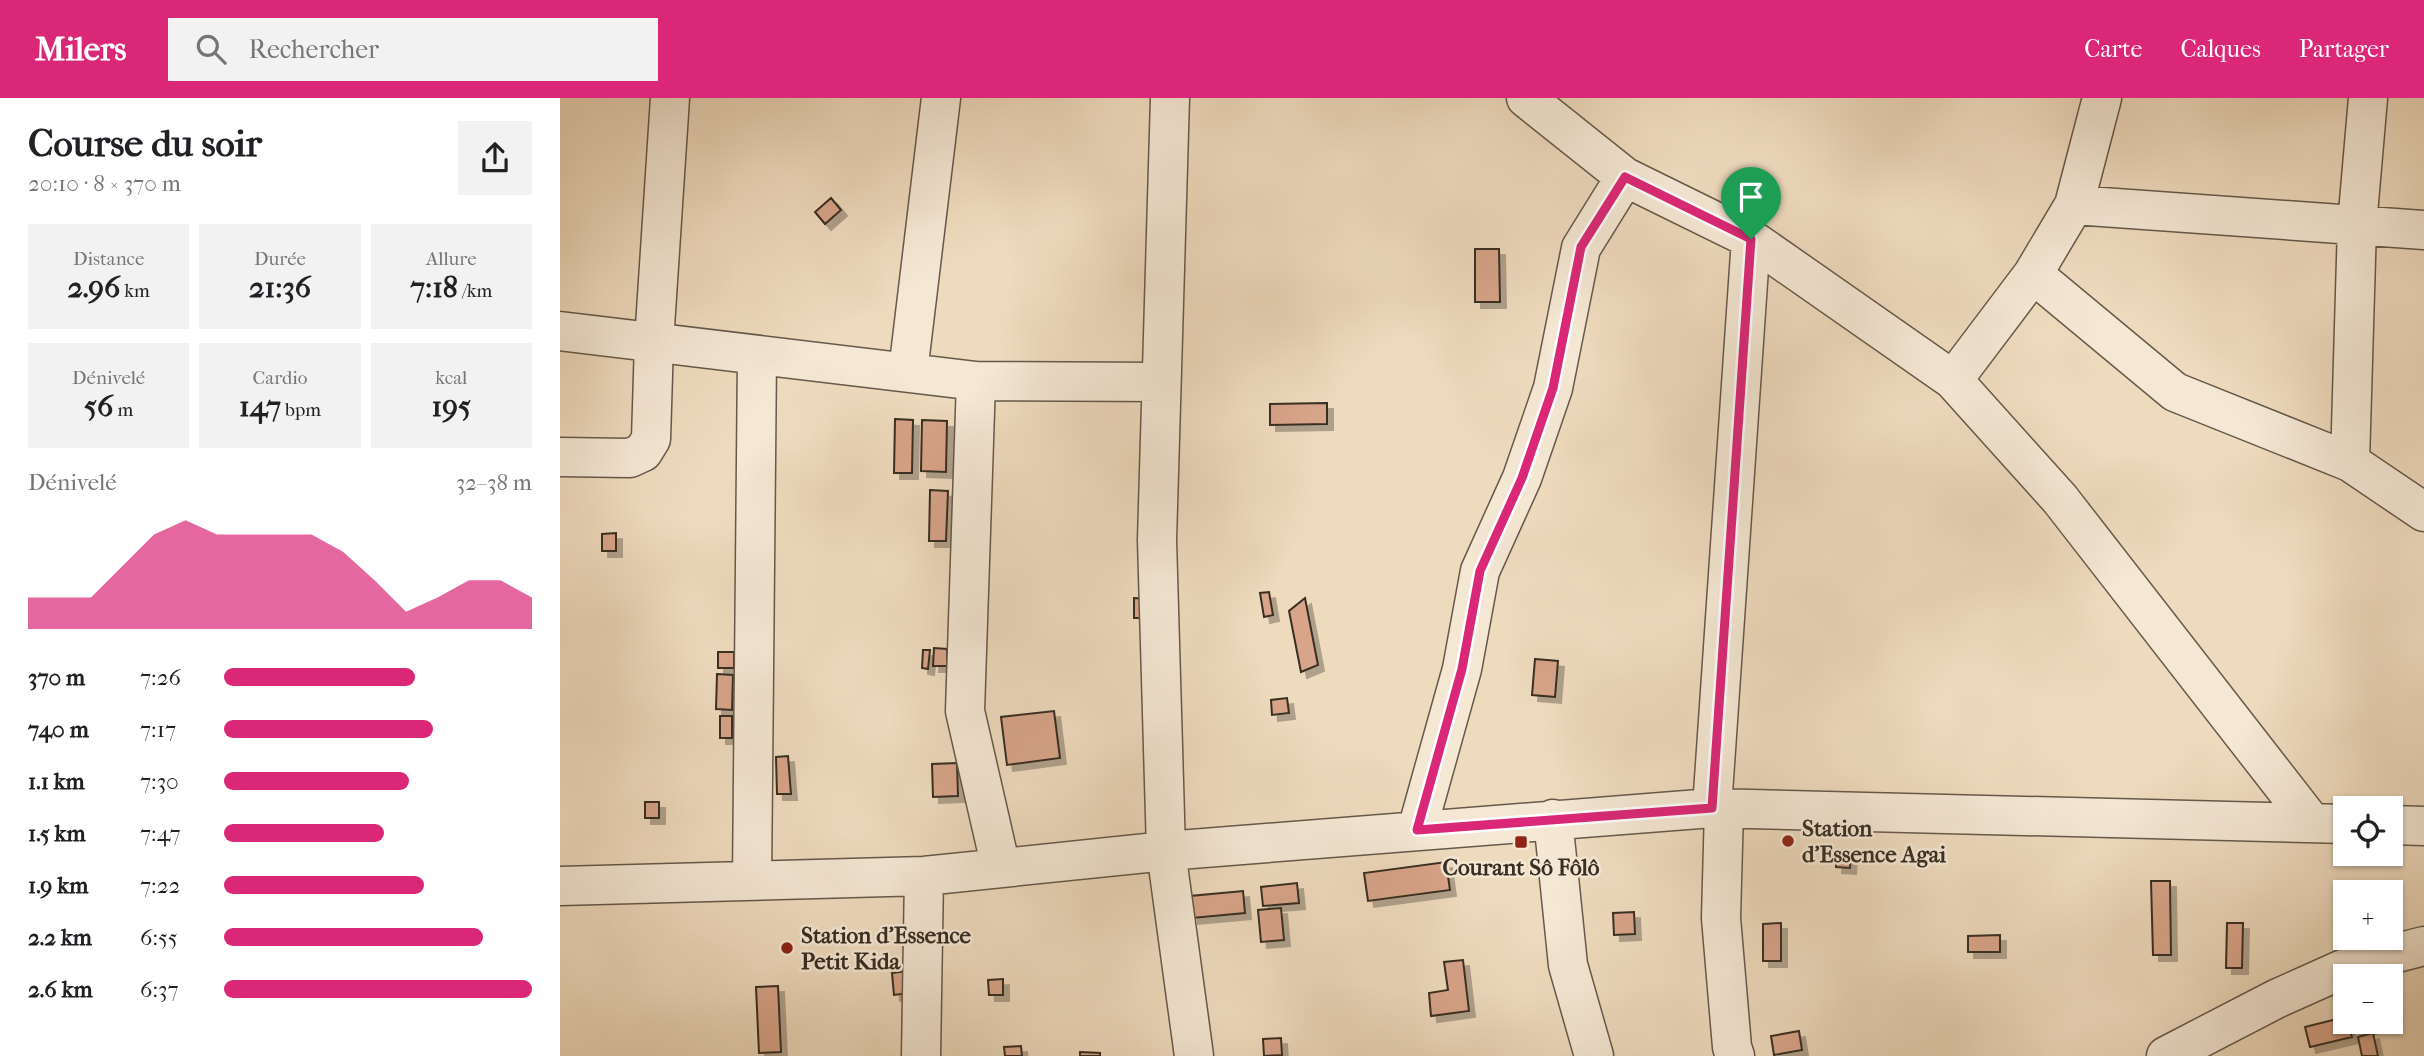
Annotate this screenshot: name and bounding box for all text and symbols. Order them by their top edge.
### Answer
search box [168,18,658,81]
text: Milers [35,30,126,69]
icon: search [192,30,230,68]
text: Rechercher [248,34,379,65]
text: Carte [2084,35,2142,63]
text: Calques [2180,35,2261,63]
text: Partager [2299,35,2389,63]
text: Course du soir [28,121,262,166]
button: share [458,121,532,195]
pin [1721,167,1781,239]
text: 20:10 · 8 × 370 m [28,170,181,197]
icon: arrive [1732,178,1770,216]
text: Distance [73,248,144,270]
text: Durée [254,248,306,270]
text: Allure [426,248,477,270]
text: 2.96 [67,270,120,305]
text: 21:36 [249,270,311,305]
text: 7:18 [410,270,458,305]
text: km [120,280,150,302]
text: /km [458,280,492,302]
text: Dénivelé [72,367,145,389]
text: Cardio [253,367,307,389]
text: kcal [435,367,467,389]
text: 56 [84,389,113,424]
text: 147 [239,389,281,424]
text: 195 [432,389,471,424]
text: m [113,399,133,421]
text: bpm [281,399,321,421]
text: Dénivelé [28,469,117,496]
text: 32–38 m [456,469,532,496]
text: 370 m [28,664,85,691]
text: 7:26 [140,664,181,691]
text: 740 m [28,716,89,743]
text: 7:17 [140,716,176,743]
text: 1.1 km [28,768,85,795]
text: 7:30 [140,768,179,795]
map controls [2333,796,2403,1034]
button: locate [2333,796,2403,866]
place label: Station d'Essence Agai [1802,815,1946,868]
text: 1.5 km [28,820,86,847]
text: 7:47 [140,820,181,847]
marker: Station d'Essence Agai [1780,833,1796,849]
marker: Courant Sô Fôlô [1513,834,1529,850]
place label: Courant Sô Fôlô [1443,854,1600,881]
text: 1.9 km [28,872,88,899]
text: 7:22 [140,872,180,899]
button: + [2333,880,2403,950]
place label: Station d'Essence Petit Kida [801,922,972,975]
text: 2.2 km [28,924,92,951]
text: 6:55 [140,924,178,951]
marker: Station d'Essence Petit Kida [779,940,795,956]
button: − [2333,964,2403,1034]
text: 2.6 km [28,976,93,1003]
text: 6:37 [140,976,179,1003]

